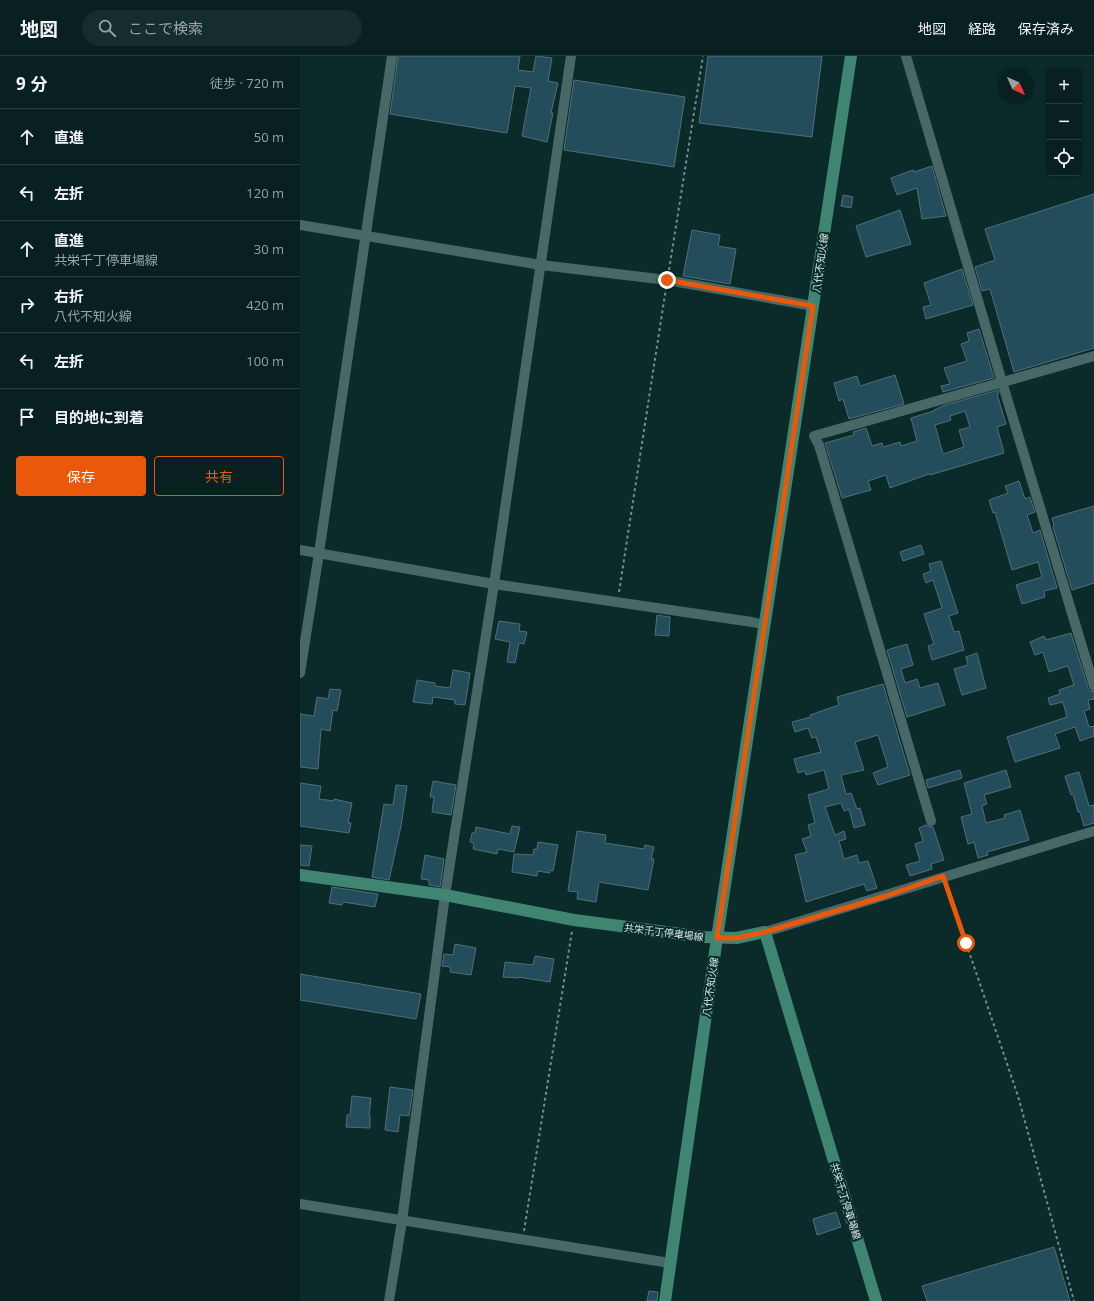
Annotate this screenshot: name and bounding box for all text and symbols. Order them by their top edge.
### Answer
search box [82,10,362,46]
text: 地図 [20,16,58,42]
icon: search [96,17,118,39]
text: ここで検索 [128,18,203,38]
text: 地図 [918,19,946,38]
text: 経路 [968,19,996,38]
text: 保存済み [1018,19,1074,38]
north arrow [998,68,1034,104]
map controls [1046,68,1082,176]
button: + [1046,68,1082,104]
text: 9 分 [16,72,47,95]
text: 徒歩 · 720 m [210,74,284,92]
button: − [1046,104,1082,140]
icon: ahead [16,126,38,148]
text: 直進 [54,127,84,147]
text: 50 m [254,128,284,146]
button: locate [1046,140,1082,176]
icon: left [16,182,38,204]
text: 左折 [54,183,84,203]
text: 120 m [246,184,284,202]
text: 直進 [54,230,84,250]
street label: 八代不知火線 [809,232,831,294]
icon: ahead [16,238,38,260]
text: 30 m [254,240,284,258]
text: 共栄千丁停車場線 [54,251,158,269]
route end [658,271,676,289]
text: 右折 [54,286,84,306]
icon: right [16,294,38,316]
text: 420 m [246,296,284,314]
text: 八代不知火線 [54,307,132,325]
icon: left [16,350,38,372]
text: 左折 [54,351,84,371]
text: 100 m [246,352,284,370]
icon: arrive [16,406,38,428]
text: 目的地に到着 [54,407,144,427]
button: 保存 [16,456,146,496]
button: 共有 [154,456,284,496]
street label: 共栄千丁停車場線 [623,920,705,944]
route start [957,934,975,952]
street label: 八代不知火線 [699,956,721,1018]
street label: 共栄千丁停車場線 [828,1161,864,1241]

